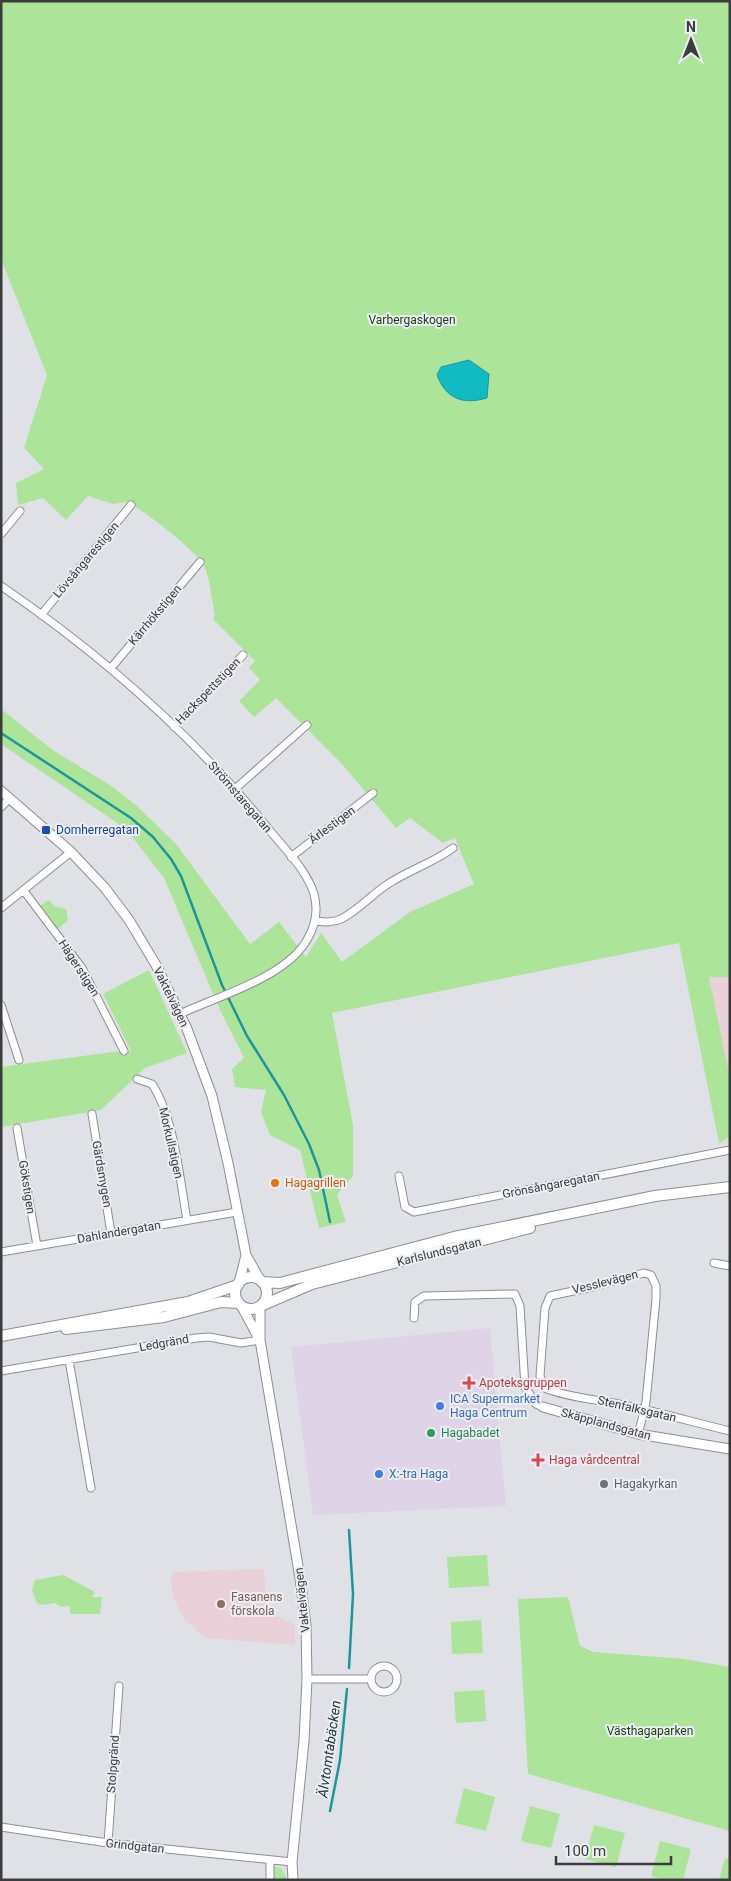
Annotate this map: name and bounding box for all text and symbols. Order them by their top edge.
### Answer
north arrow [666,15,716,65]
text: N [686,19,696,35]
park label: Varbergaskogen [368,313,456,327]
street label: Lövsångarestigen [50,519,122,601]
street label: Kärrhökstigen [126,582,184,648]
street label: Hackspettstigen [173,655,243,727]
street label: Strömstaregatan [205,759,275,835]
street label: Ärlestigen [306,802,358,847]
place label: Domherregatan [56,823,139,837]
marker: Domherregatan [40,824,52,836]
street label: Hägerstigen [55,937,103,999]
street label: Vaktelvägen [150,965,192,1029]
street label: Morkullstigen [156,1106,186,1180]
street label: Gärdsmygen [89,1140,115,1208]
street label: Gökstigen [16,1159,38,1215]
street label: Grönsångaregatan [501,1169,601,1201]
place label: Hagagrillen [285,1176,346,1190]
marker: Hagagrillen [269,1177,281,1189]
street label: Dahlandergatan [76,1218,162,1246]
street label: Karlslundsgatan [395,1235,483,1269]
street label: Vesslevägen [571,1267,639,1297]
street label: Ledgränd [138,1332,190,1354]
place label: Apoteksgruppen [479,1376,567,1390]
marker: Apoteksgruppen [463,1377,475,1389]
place label: ICA Supermarket Haga Centrum [450,1392,540,1420]
street label: Stenfalksgatan [596,1393,678,1425]
marker: ICA Supermarket Haga Centrum [434,1400,446,1412]
street label: Skäpplandsgatan [559,1405,653,1443]
place label: Hagabadet [441,1426,500,1440]
marker: Hagabadet [425,1427,437,1439]
marker: Haga vårdcentral [531,1453,545,1467]
place label: Haga vårdcentral [549,1453,640,1467]
place label: X:-tra Haga [389,1467,448,1481]
marker: X:-tra Haga [373,1468,385,1480]
place label: Hagakyrkan [614,1477,677,1491]
marker: Hagakyrkan [598,1478,610,1490]
street label: Vaktelvägen [292,1567,312,1633]
place label: Fasanens förskola [231,1590,283,1618]
marker: Fasanens förskola [215,1598,227,1610]
water label: Älvtomtabäcken [314,1699,344,1800]
park label: Västhagaparken [607,1724,693,1738]
street label: Stolpgränd [104,1735,122,1793]
scale bar [556,1834,671,1866]
street label: Grindgatan [105,1836,165,1856]
text: 100 m [564,1842,606,1860]

